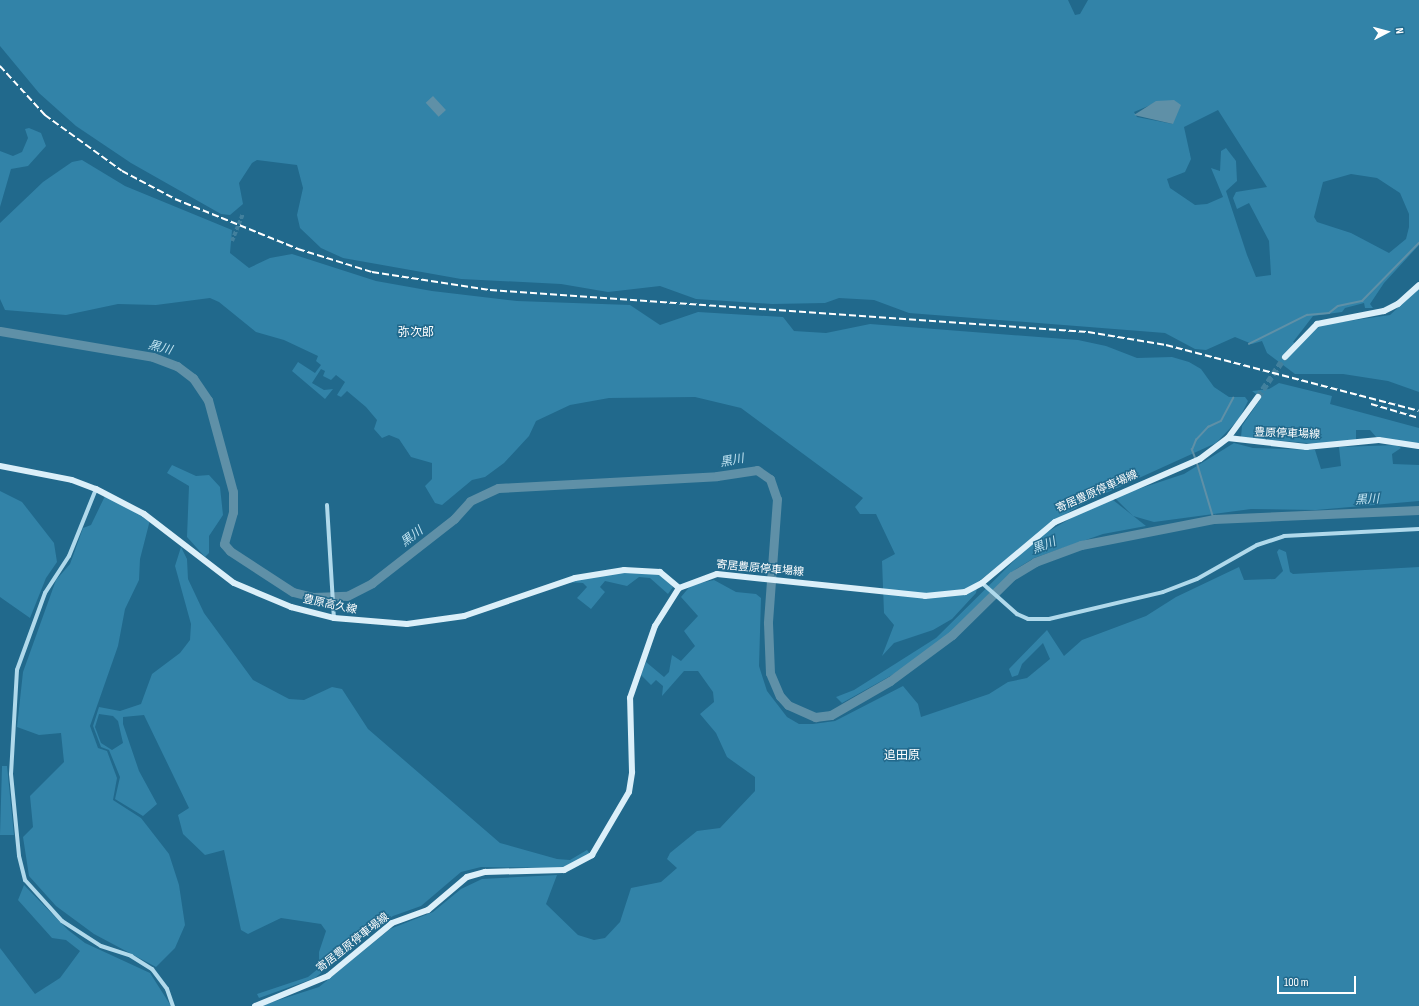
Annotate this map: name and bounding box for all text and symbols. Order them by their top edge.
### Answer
north arrow [1367,12,1407,52]
text: N [1393,27,1406,34]
district label: 弥次郎 [398,326,434,340]
water label: 黒川 [147,338,173,358]
street label: 豊原停車場線 [1254,426,1320,442]
water label: 黒川 [719,452,745,470]
street label: 寄居豊原停車場線 [1054,468,1140,516]
water label: 黒川 [1355,492,1379,508]
water label: 黒川 [398,524,426,550]
water label: 黒川 [1030,535,1058,557]
street label: 寄居豊原停車場線 [716,559,804,579]
street label: 豊原高久線 [302,593,358,617]
district label: 追田原 [884,749,920,763]
street label: 寄居豊原停車場線 [314,911,392,975]
scale bar [1279,968,1358,994]
text: 100 m [1284,975,1309,990]

